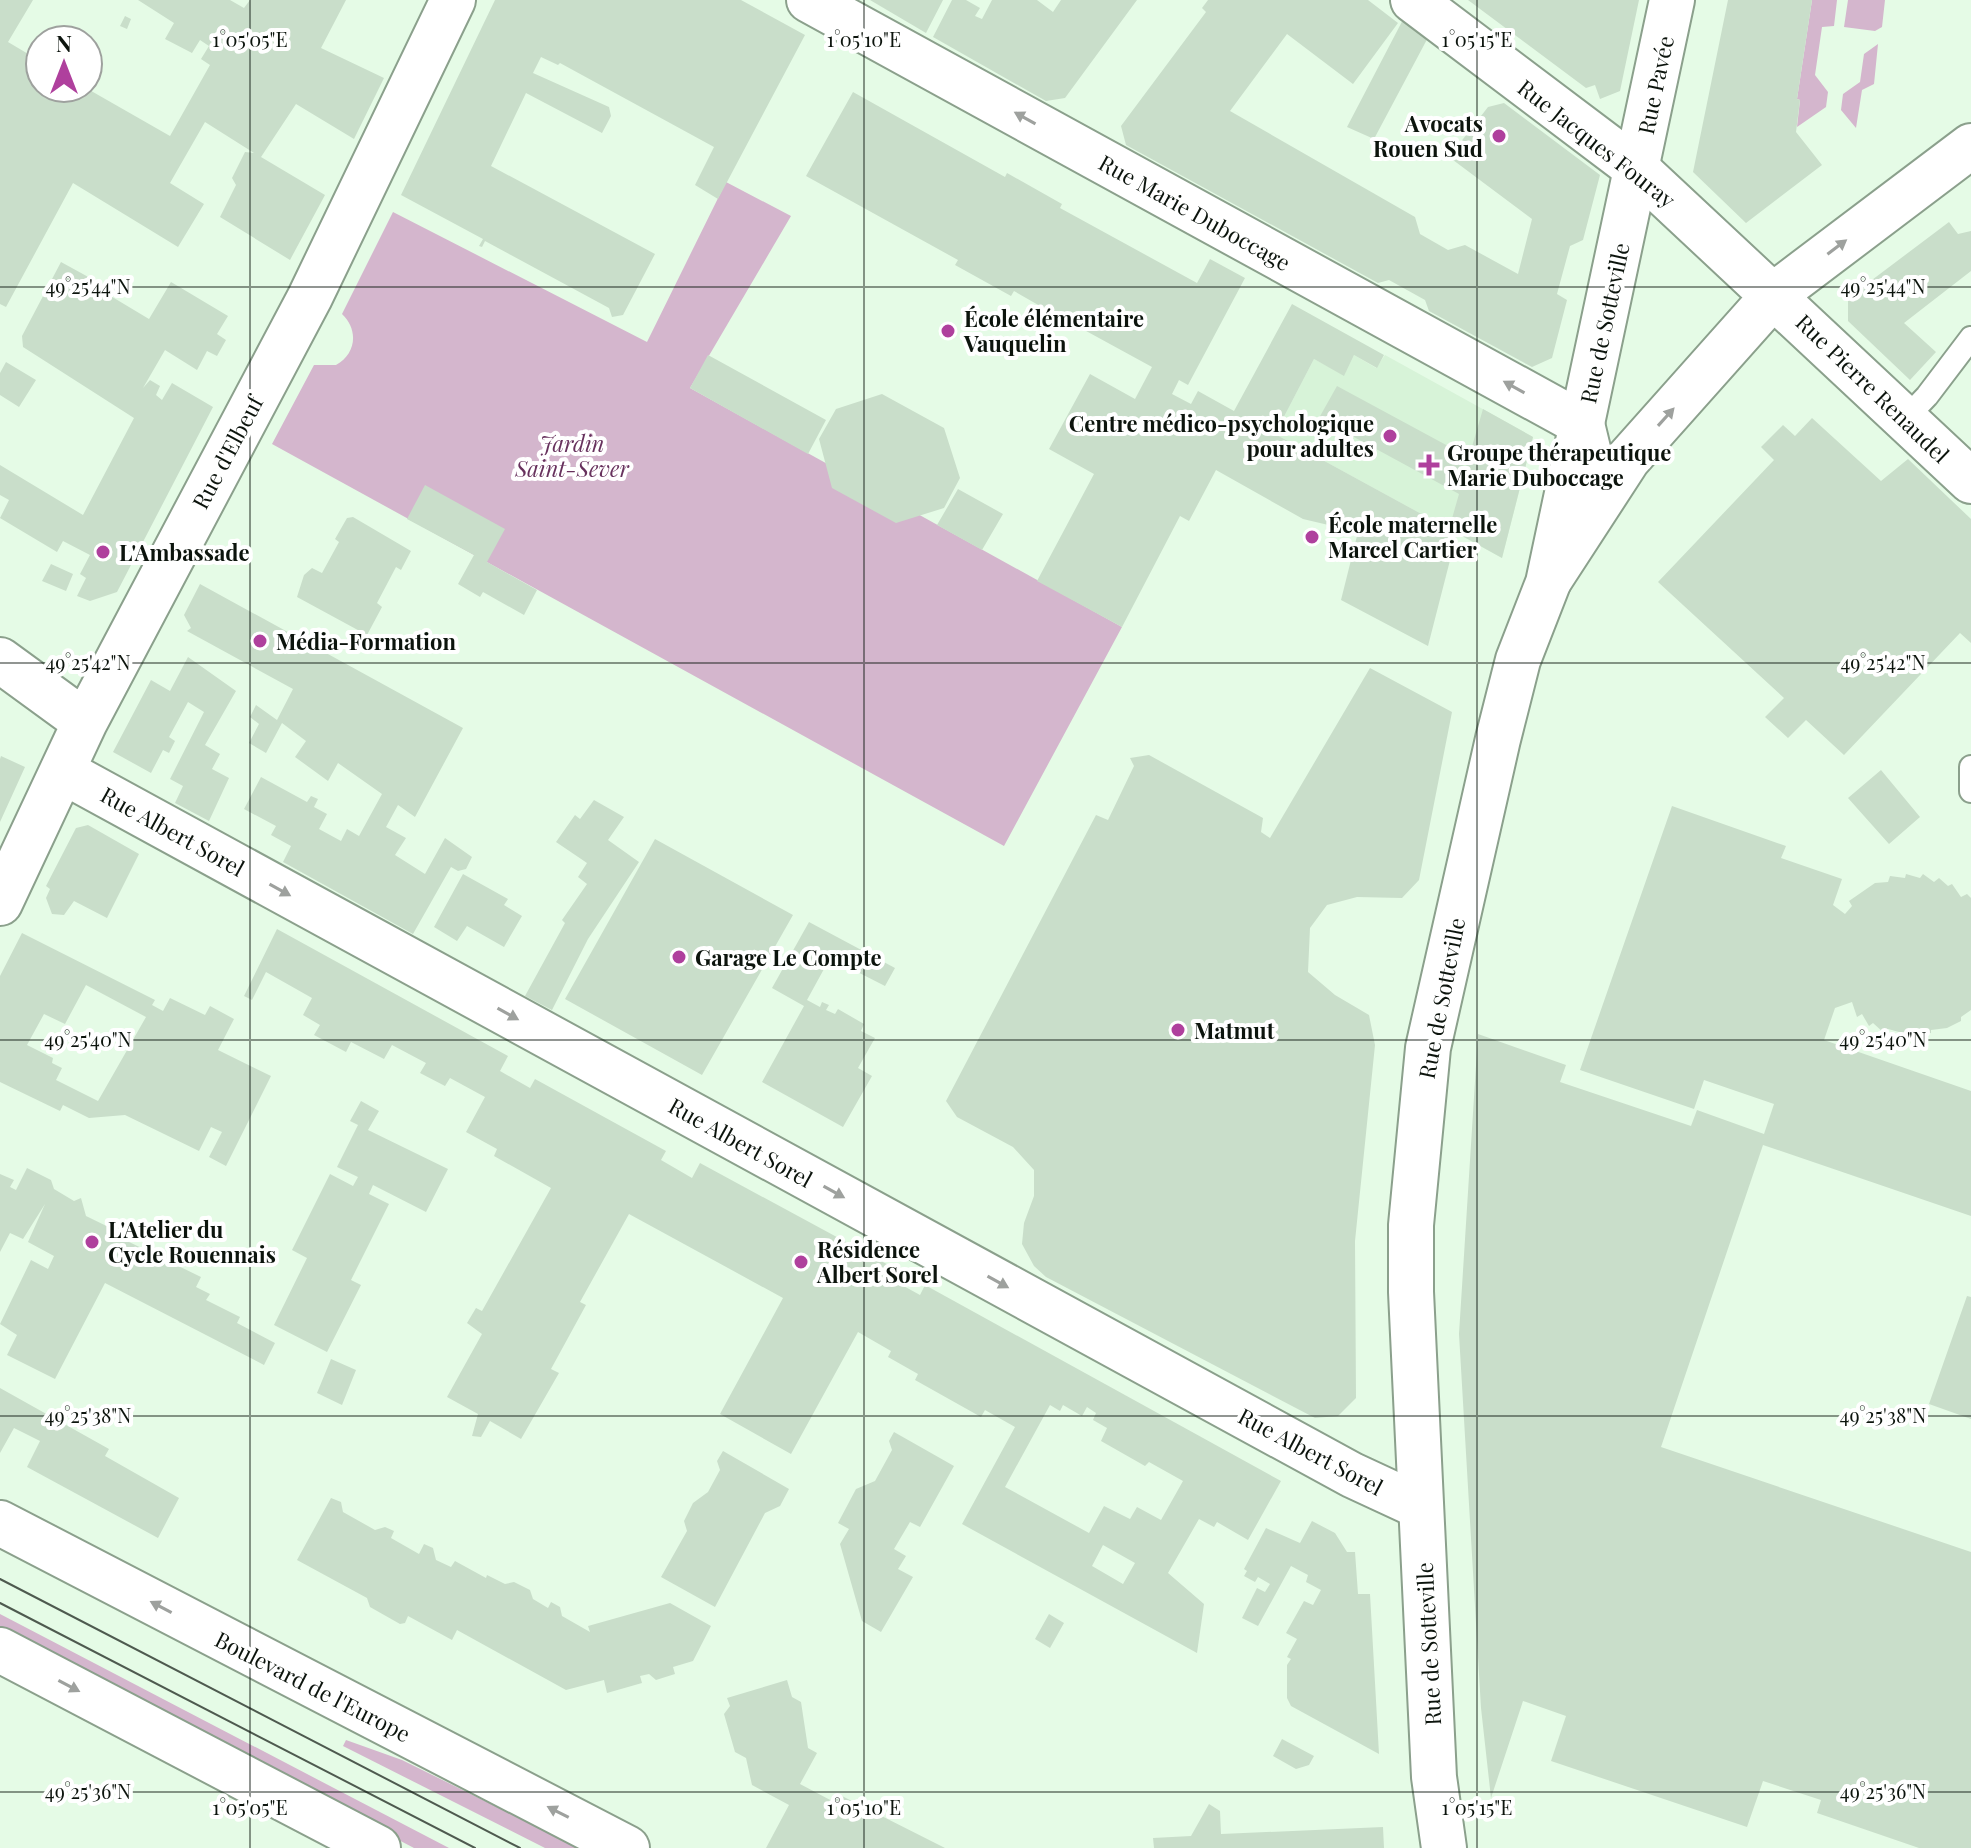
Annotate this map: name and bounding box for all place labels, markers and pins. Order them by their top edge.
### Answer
place label: Avocats Rouen Sud [1373,108,1483,163]
marker: Avocats Rouen Sud [1490,127,1508,145]
place label: École élémentaire Vauquelin [963,303,1144,358]
marker: École élémentaire Vauquelin [939,322,957,340]
place label: Centre médico-psychologique pour adultes [1069,408,1374,463]
marker: Centre médico-psychologique pour adultes [1381,427,1399,445]
place label: Groupe thérapeutique Marie Duboccage [1447,437,1671,492]
marker: Groupe thérapeutique Marie Duboccage [1418,454,1440,476]
place label: École maternelle Marcel Cartier [1328,509,1497,564]
marker: École maternelle Marcel Cartier [1303,528,1321,546]
place label: L'Ambassade [119,537,250,567]
marker: L'Ambassade [94,543,112,561]
place label: Média-Formation [276,626,456,656]
marker: Média-Formation [251,632,269,650]
place label: Garage Le Compte [695,942,882,972]
marker: Garage Le Compte [670,948,688,966]
place label: Matmut [1194,1015,1275,1045]
marker: Matmut [1169,1021,1187,1039]
place label: L'Atelier du Cycle Rouennais [108,1214,276,1269]
marker: L'Atelier du Cycle Rouennais [83,1233,101,1251]
place label: Résidence Albert Sorel [816,1234,939,1289]
marker: Résidence Albert Sorel [792,1253,810,1271]

